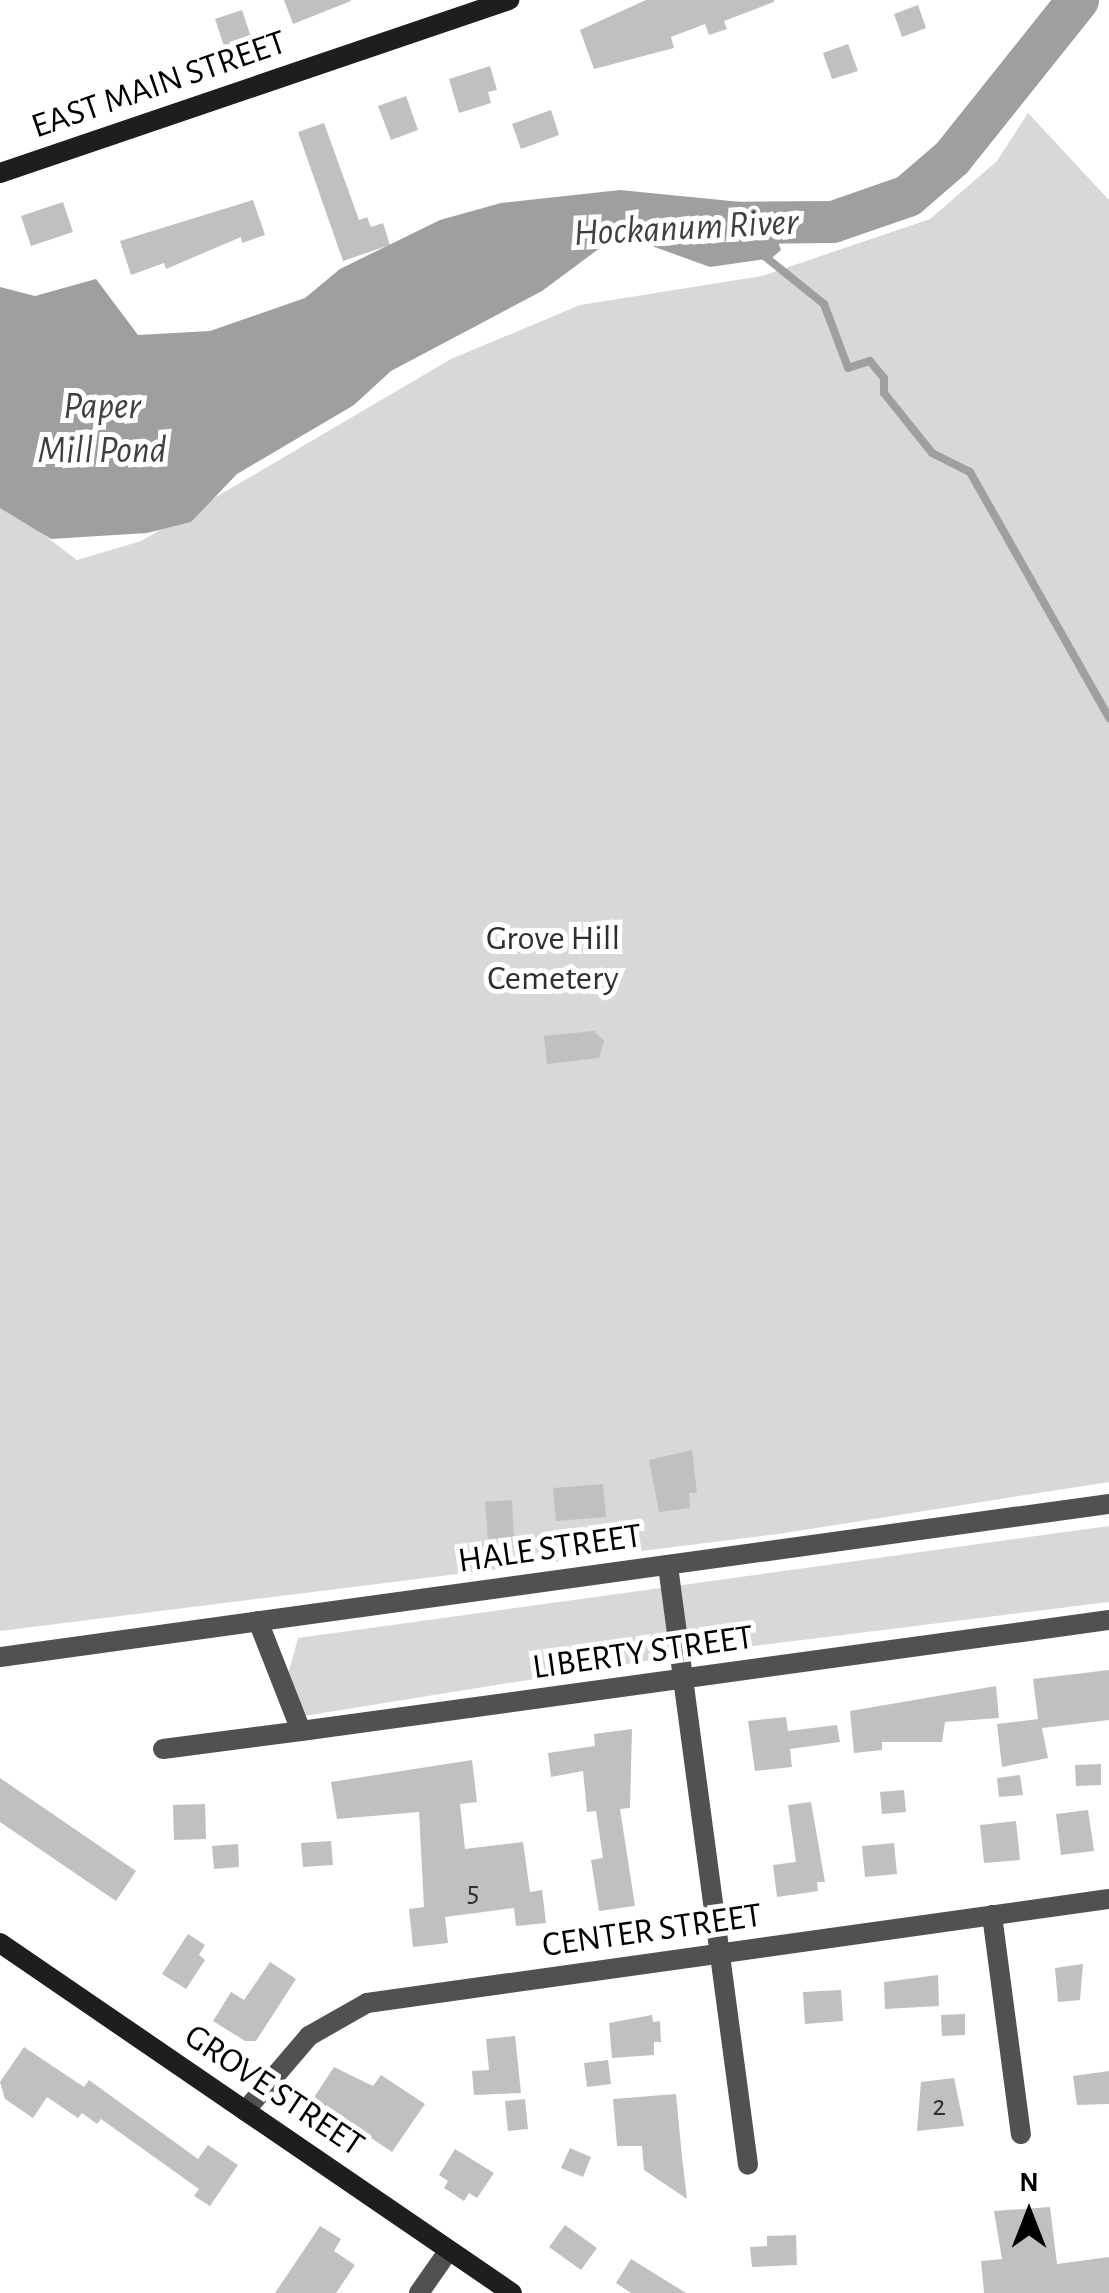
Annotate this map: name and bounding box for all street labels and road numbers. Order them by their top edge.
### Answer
street label: EAST MAIN STREET [26,22,292,148]
street label: HALE STREET [456,1515,644,1583]
street label: LIBERTY STREET [530,1617,756,1689]
street label: CENTER STREET [540,1895,764,1967]
street label: GROVE STREET [176,2016,372,2166]

